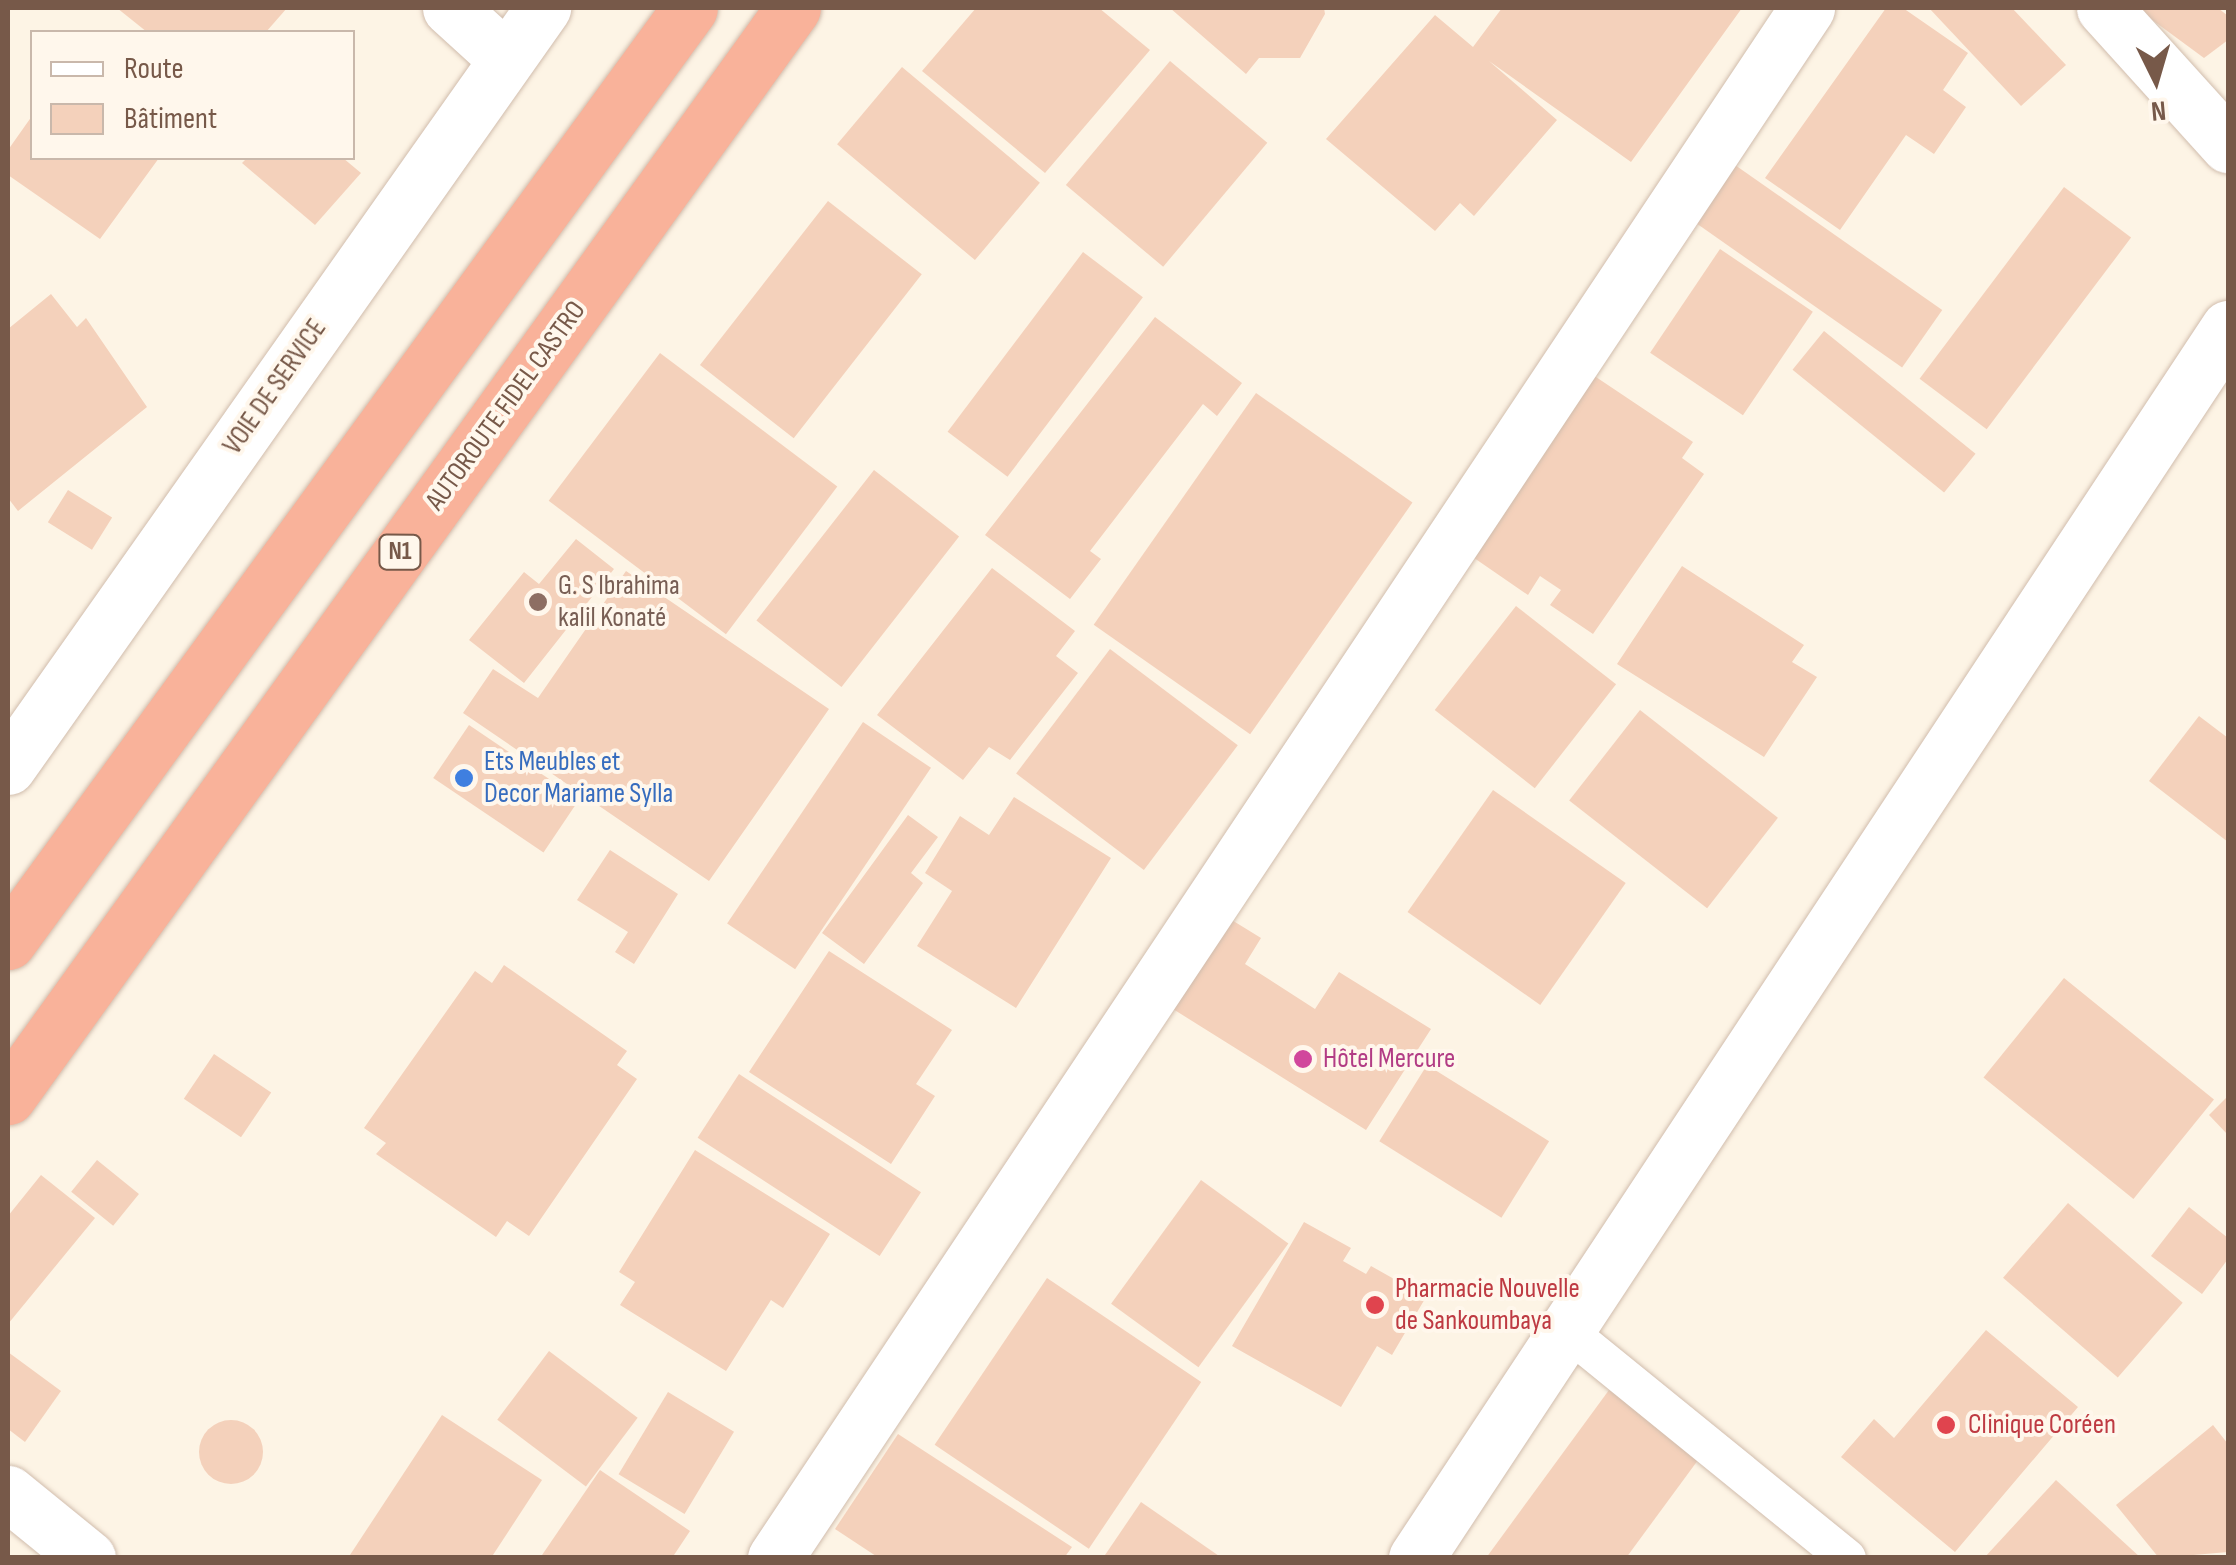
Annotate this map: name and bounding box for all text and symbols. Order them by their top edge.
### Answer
legend [30,30,355,160]
north arrow [2106,30,2206,130]
text: Route [124,51,183,87]
text: N [2150,93,2168,127]
text: Bâtiment [124,101,217,137]
street label: AUTOROUTE FIDEL CASTRO [419,295,593,517]
street label: VOIE DE SERVICE [216,313,334,461]
road number: N1 [378,532,422,572]
place label: G. S Ibrahima kalil Konaté [558,569,680,635]
marker: G. S Ibrahima kalil Konaté [527,591,549,613]
place label: Ets Meubles et Decor Mariame Sylla [484,745,673,811]
marker: Ets Meubles et Decor Mariame Sylla [453,767,475,789]
place label: Hôtel Mercure [1323,1042,1455,1076]
marker: Hôtel Mercure [1292,1048,1314,1070]
place label: Pharmacie Nouvelle de Sankoumbaya [1395,1272,1580,1338]
marker: Pharmacie Nouvelle de Sankoumbaya [1364,1294,1386,1316]
place label: Clinique Coréen [1968,1408,2116,1442]
marker: Clinique Coréen [1933,1412,1959,1438]

